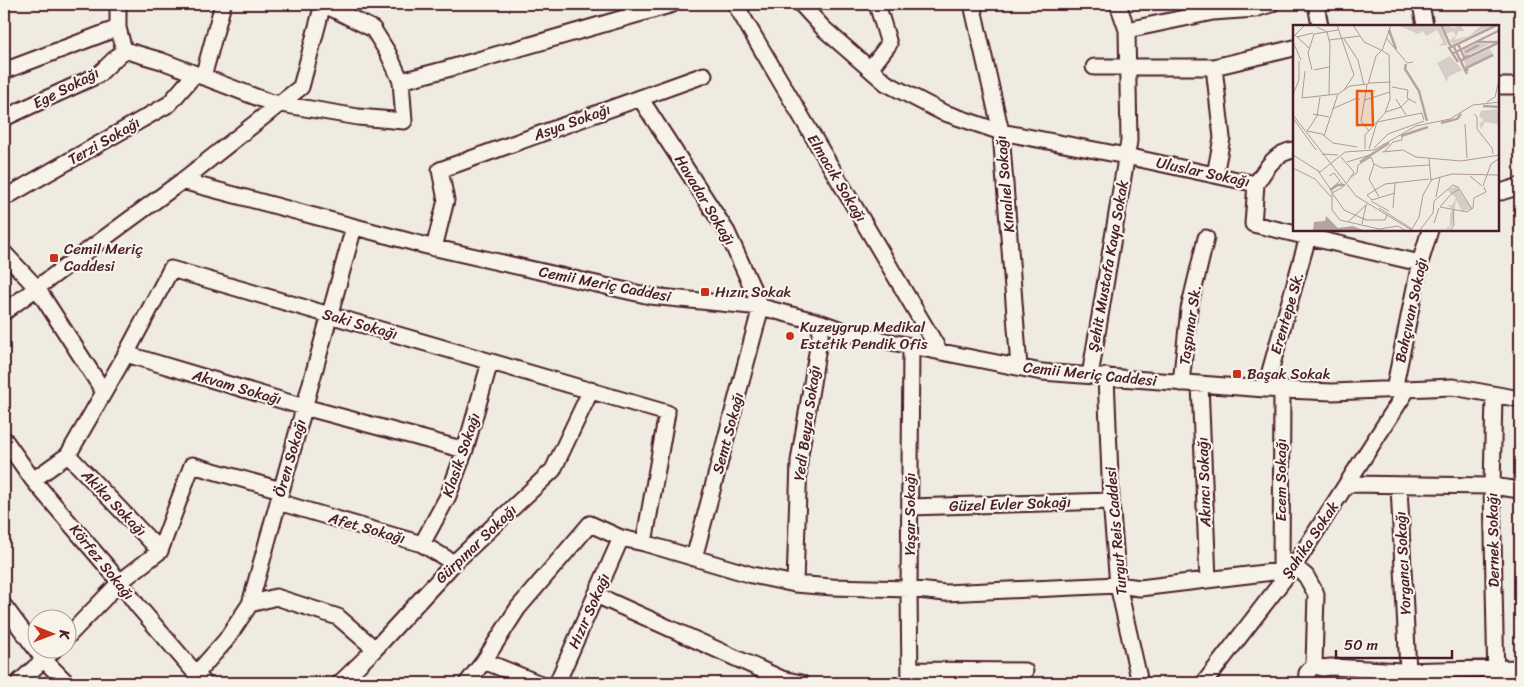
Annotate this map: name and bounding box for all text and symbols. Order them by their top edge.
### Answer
inset map [1293,25,1499,231]
street label: Ege Sokağı [28,60,104,116]
street label: Asya Sokağı [529,96,614,148]
street label: Terzi Sokağı [63,110,145,172]
street label: Elmacık Sokağı [800,129,874,227]
street label: Kınalıel Sokağı [988,134,1022,234]
street label: Havadar Sokağı [667,149,743,251]
street label: Uluslar Sokağı [1154,149,1252,195]
street label: Şehit Mustafa Kaya Sokak [1080,178,1136,354]
place label: Cemil Meriç Caddesi [64,236,143,279]
marker: Cemil Meriç Caddesi [48,252,60,264]
street label: Bahçıvan Sokağı [1387,255,1435,365]
street label: Cemii Meriç Caddesi [537,258,674,310]
street label: Erentepe Sk. [1263,269,1311,357]
place label: Hızır Sokak [715,279,792,305]
street label: Taşpınar Sk. [1171,283,1209,367]
marker: Hızır Sokak [699,286,711,298]
street label: Saki Sokağı [319,301,401,347]
place label: Kuzeygrup Medikal Estetik Pendik Ofis [800,314,928,357]
marker: Kuzeygrup Medikal Estetik Pendik Ofis [784,330,796,342]
street label: Cemii Meriç Caddesi [1022,354,1159,394]
place label: Başak Sokak [1247,361,1331,387]
street label: Akvam Sokağı [188,362,285,412]
street label: Yedi Beyza Sokağı [786,364,828,482]
marker: Başak Sokak [1231,368,1243,380]
street label: Semt Sokağı [705,389,751,477]
street label: Klasik Sokağı [434,409,488,501]
street label: Ören Sokağı [267,416,313,500]
street label: Akıncı Sokağı [1189,437,1219,528]
street label: Ecem Sokağı [1268,438,1294,522]
street label: Akika Sokağı [74,463,153,543]
street label: Turgut Reis Caddesi [1097,465,1135,596]
street label: Yaşar Sokağı [897,473,923,555]
street label: Güzel Evler Sokağı [949,489,1071,519]
street label: Dernek Sokağı [1479,493,1507,587]
street label: Şahika Sokak [1274,495,1346,584]
street label: Gürpınar Sokağı [429,498,523,590]
street label: Afet Sokağı [325,504,409,551]
street label: Yorgancı Sokağı [1387,511,1419,615]
street label: Körfez Sokağı [63,518,141,606]
street label: Hızır Sokağı [561,569,617,653]
north arrow [28,610,78,660]
scale bar [1336,627,1453,659]
text: K [52,629,77,640]
text: 50 m [1344,632,1379,658]

